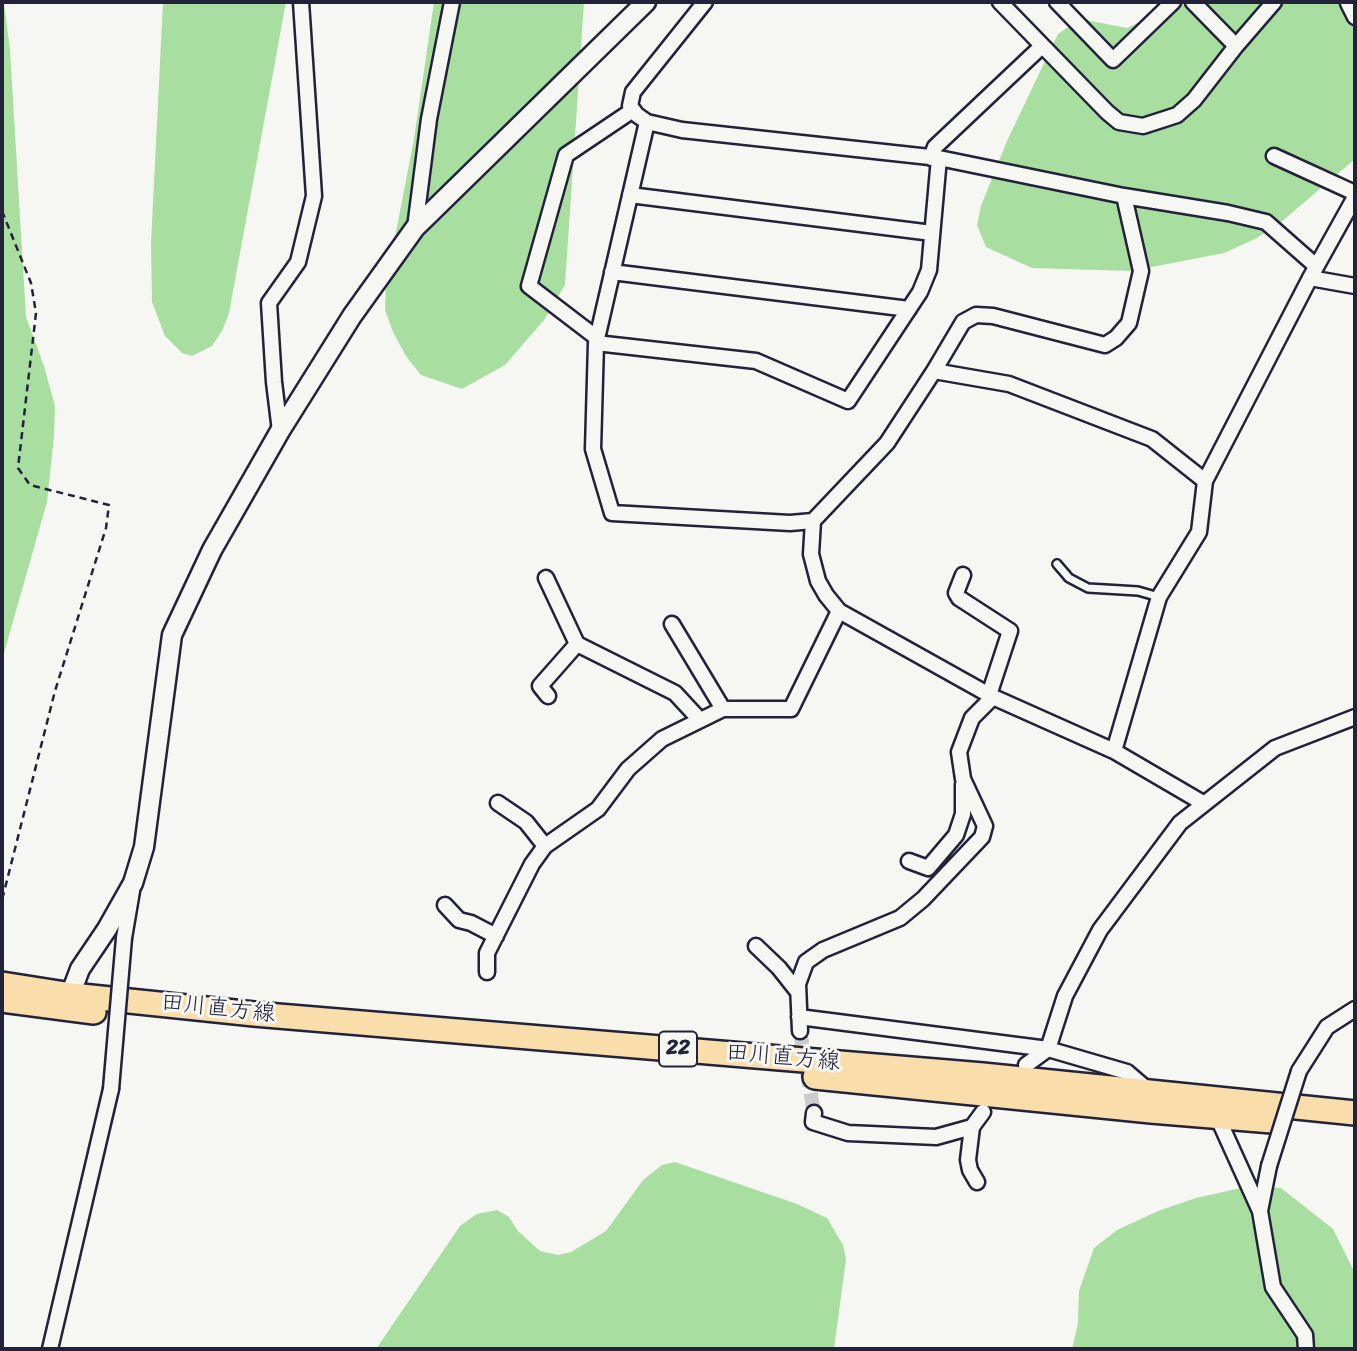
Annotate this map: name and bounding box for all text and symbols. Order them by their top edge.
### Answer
street label: 田川直方線 [159,989,277,1029]
road number: 22 [659,1032,697,1066]
street label: 田川直方線 [725,1039,841,1077]

